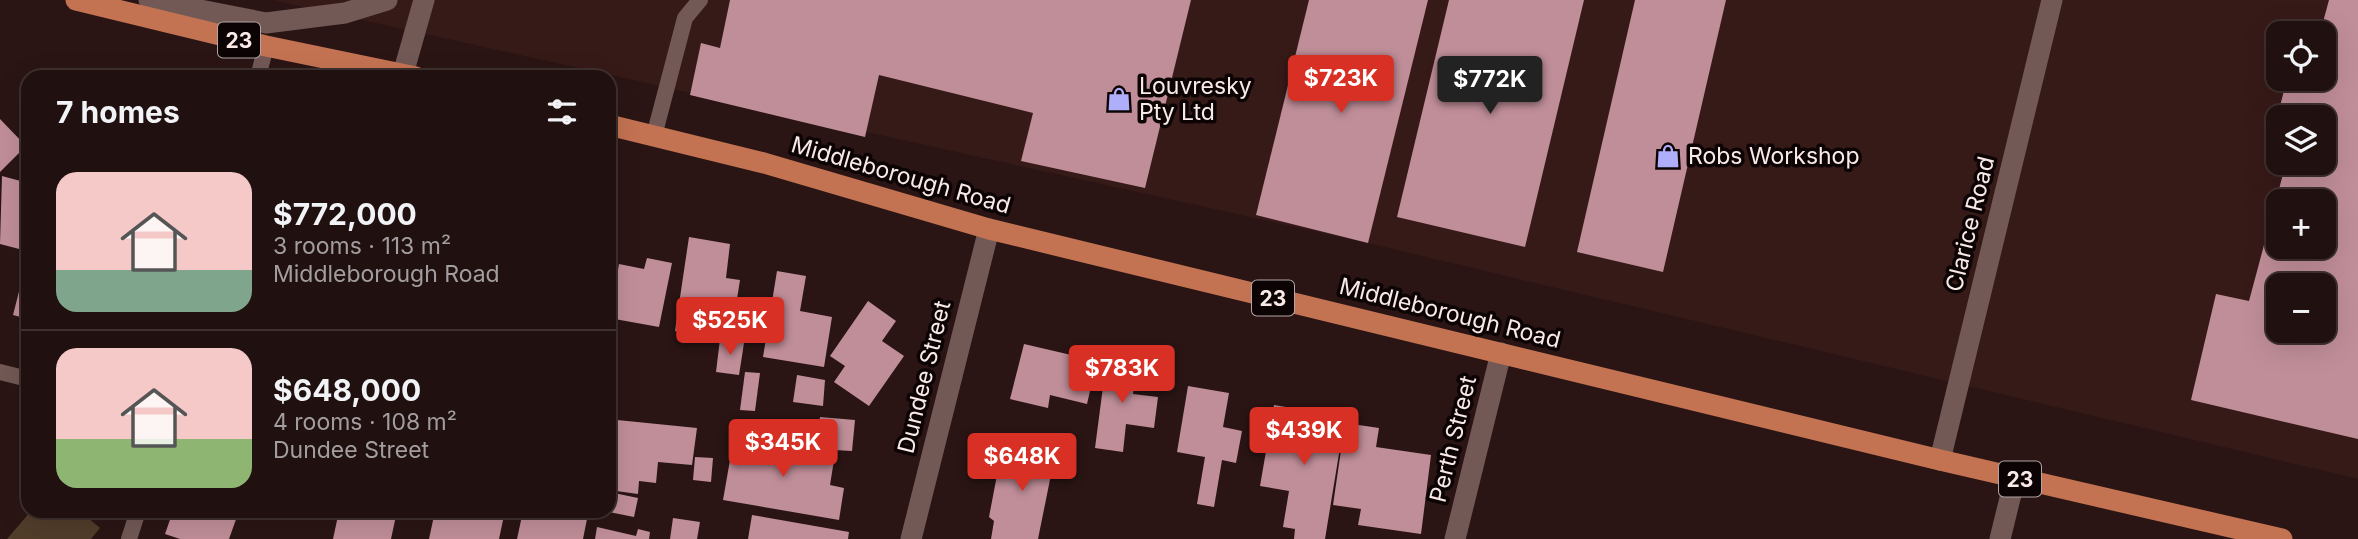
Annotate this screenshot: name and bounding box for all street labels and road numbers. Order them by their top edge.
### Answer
road number: 23 [218,22,260,58]
street label: Middleborough Road [788,130,1014,220]
street label: Clarice Road [1940,153,2000,295]
street label: Middleborough Road [1337,272,1563,354]
road number: 23 [1252,280,1294,316]
street label: Dundee Street [892,297,957,456]
street label: Perth Street [1424,372,1482,505]
road number: 23 [1999,462,2041,496]

